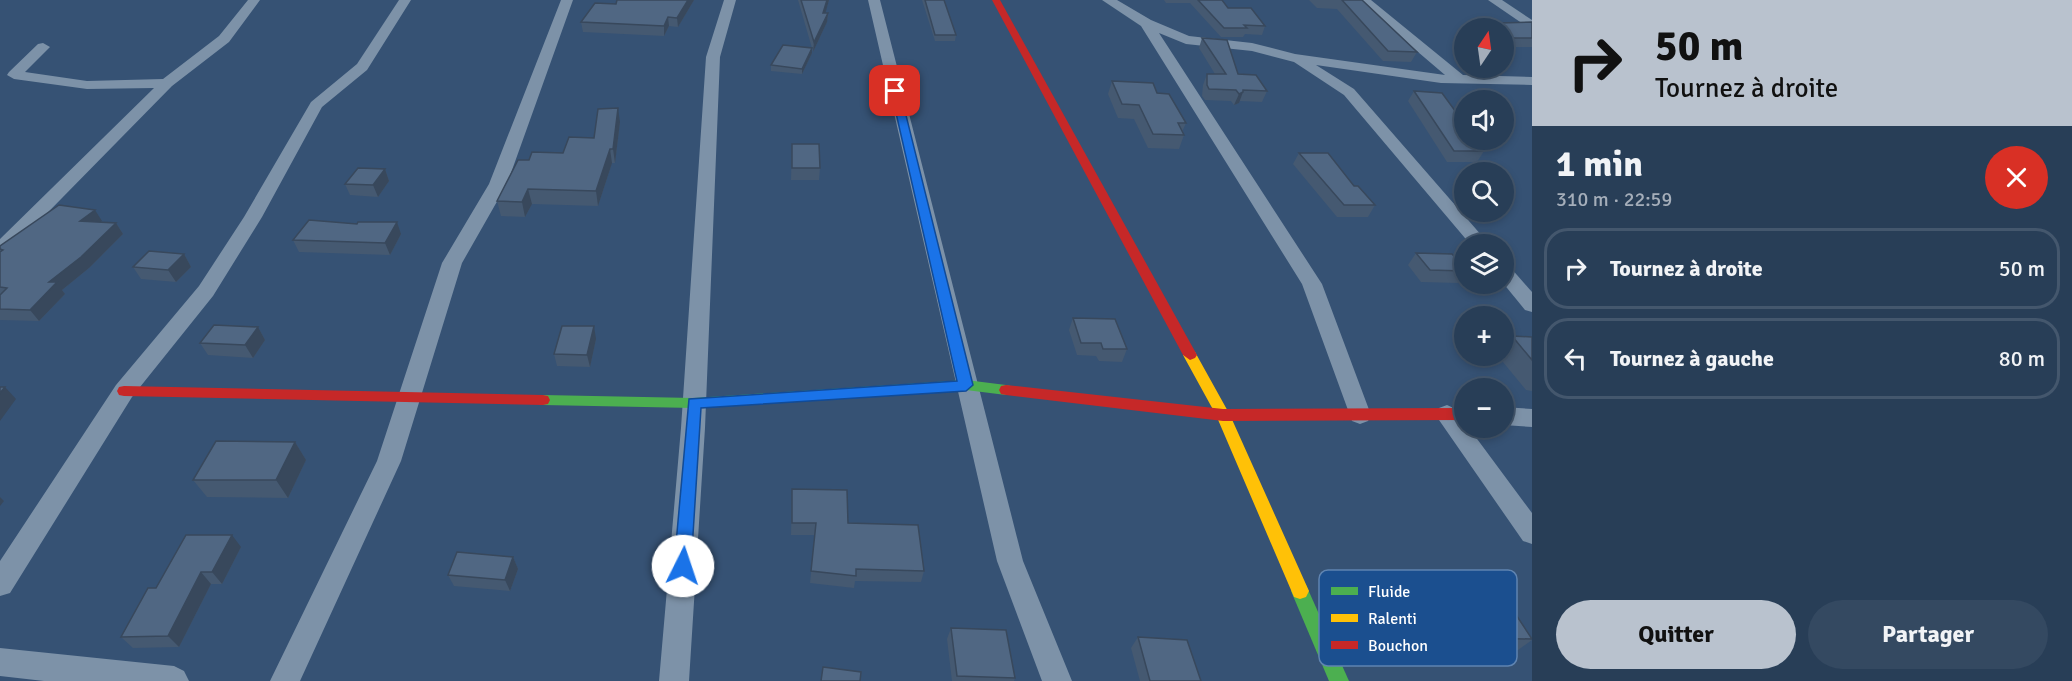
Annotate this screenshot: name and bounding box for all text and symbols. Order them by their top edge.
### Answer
north arrow [1454,18,1514,78]
map controls [1454,18,1514,438]
text: 50 m [1655,21,1744,72]
icon: right [1556,24,1634,102]
pin [869,65,920,116]
text: Tournez à droite [1655,72,1838,105]
icon: arrive [878,74,911,107]
button: sound [1454,90,1514,150]
text: 1 min [1556,142,1643,187]
button: close [1985,146,2048,209]
button: search [1454,162,1514,222]
text: 310 m · 22:59 [1556,187,1672,212]
button: layers [1454,234,1514,294]
icon: right [1559,252,1592,285]
text: Tournez à droite [1610,255,1763,282]
text: 50 m [1999,255,2045,282]
button: + [1454,306,1514,366]
icon: left [1559,342,1592,375]
text: Tournez à gauche [1610,345,1774,372]
text: 80 m [1999,345,2045,372]
button: − [1454,378,1514,438]
position arrow [651,534,715,598]
legend [1319,570,1517,666]
text: Fluide [1368,582,1410,602]
button: Quitter [1556,600,1796,669]
button: Partager [1808,600,2048,669]
text: Ralenti [1368,609,1417,629]
text: Bouchon [1368,636,1428,656]

